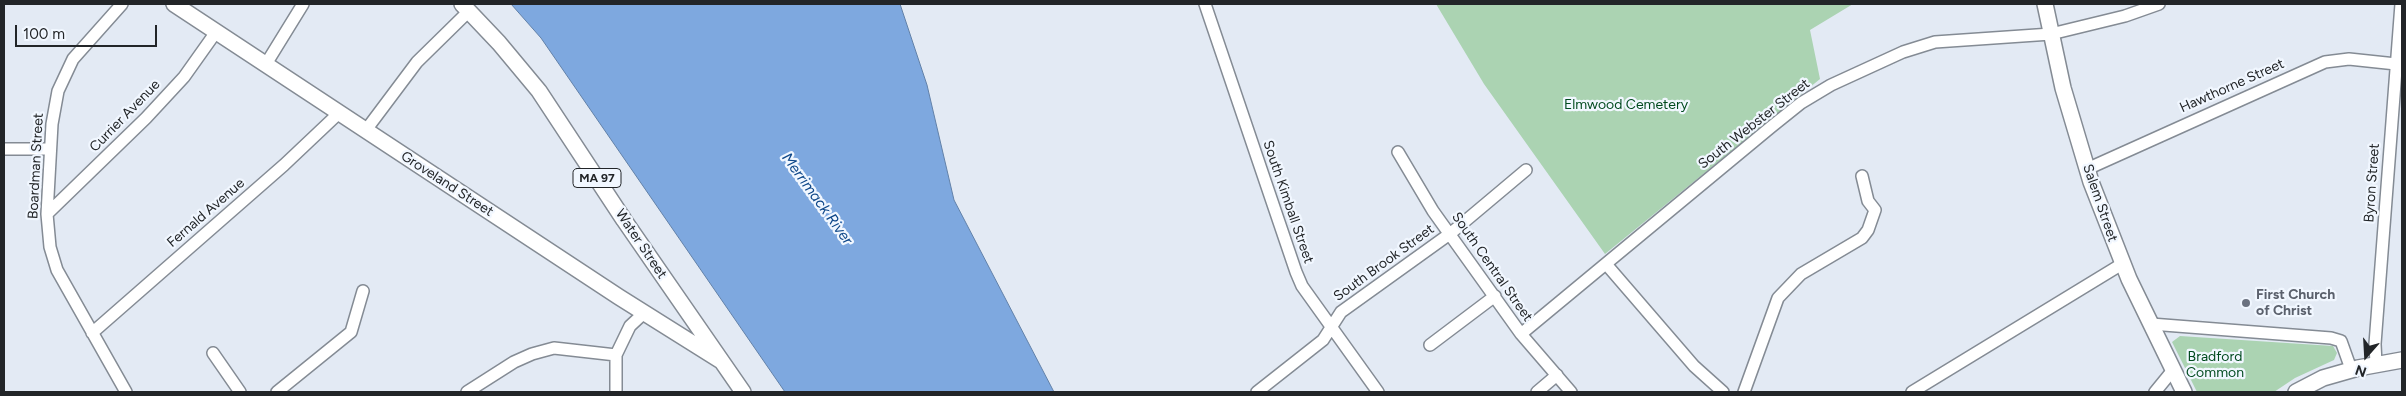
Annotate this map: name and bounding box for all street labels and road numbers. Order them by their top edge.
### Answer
street label: Hawthorne Street [2177,55,2287,117]
street label: South Webster Street [1695,75,1813,173]
street label: Currier Avenue [86,76,164,156]
street label: Boardman Street [25,112,47,220]
street label: South Kimball Street [1259,138,1317,266]
street label: Byron Street [2361,143,2383,223]
street label: Groveland Street [398,148,496,220]
street label: Salem Street [2079,162,2121,244]
road number: MA 97 [573,168,621,188]
street label: Fernald Avenue [164,175,248,251]
street label: Water Street [612,206,670,282]
street label: South Central Street [1448,209,1536,325]
street label: South Brook Street [1330,221,1438,305]

